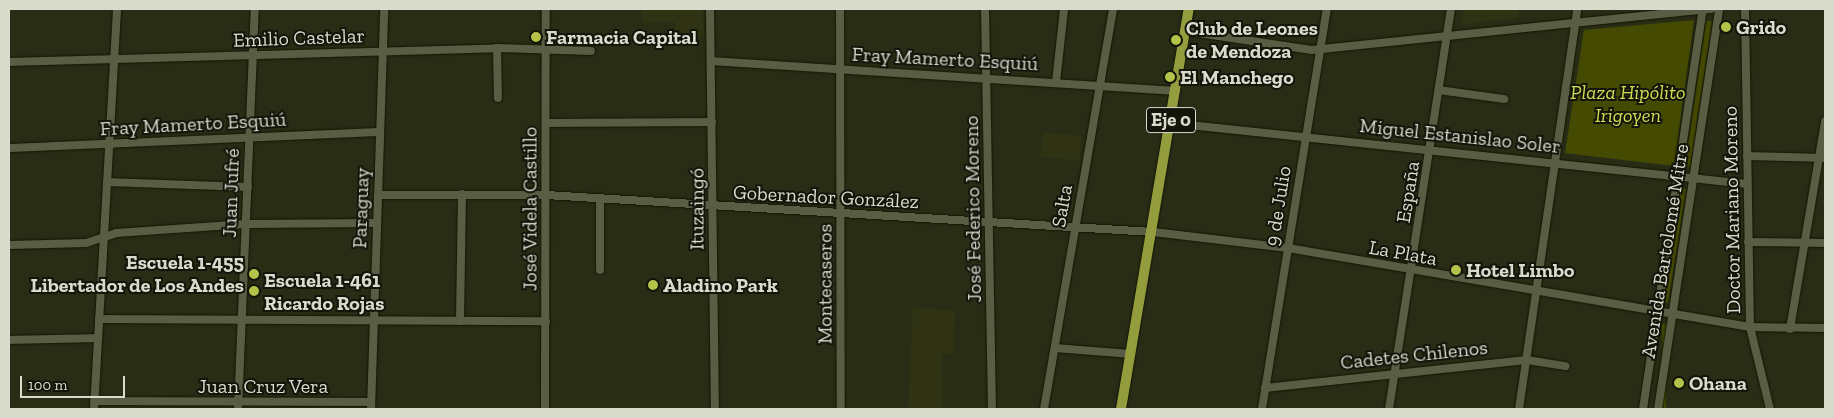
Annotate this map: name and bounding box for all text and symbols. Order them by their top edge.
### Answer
place label: Grido [1736,15,1786,39]
place label: Club de Leones de Mendoza [1186,16,1318,63]
marker: Grido [1720,21,1732,33]
street label: Emilio Castelar [233,24,365,52]
place label: Farmacia Capital [546,25,697,49]
marker: Farmacia Capital [530,31,542,43]
marker: Club de Leones de Mendoza [1170,34,1182,46]
street label: Fray Mamerto Esquiú [851,42,1039,76]
place label: El Manchego [1180,65,1294,89]
marker: El Manchego [1164,71,1176,83]
park label: Plaza Hipólito Irigoyen [1570,81,1686,128]
road number: Eje 0 [1146,104,1196,136]
street label: Doctor Mariano Moreno [1718,106,1746,314]
street label: Fray Mamerto Esquiú [99,107,287,141]
street label: Miguel Estanislao Soler [1358,114,1562,158]
street label: José Federico Moreno [959,115,987,303]
street label: José Videla Castillo [518,127,542,291]
street label: Avenida Bartolomé Mitre [1636,142,1694,360]
street label: Juan Jufré [217,148,245,238]
street label: España [1391,159,1425,225]
street label: 9 de Julio [1260,164,1296,248]
street label: Paraguay [348,167,374,249]
street label: Ituzaingó [685,168,709,250]
street label: Gobernador González [732,180,920,214]
street label: Salta [1046,183,1078,229]
street label: Montecaseros [813,224,837,344]
street label: La Plata [1367,235,1439,271]
place label: Escuela 1-455 Libertador de Los Andes [30,250,244,297]
place label: Hotel Limbo [1466,258,1574,282]
marker: Hotel Limbo [1450,264,1462,276]
marker: Escuela 1-455 Libertador de Los Andes [248,268,260,280]
place label: Escuela 1-461 Ricardo Rojas [264,268,384,315]
place label: Aladino Park [663,273,778,297]
marker: Aladino Park [647,279,659,291]
marker: Escuela 1-461 Ricardo Rojas [248,285,260,297]
street label: Cadetes Chilenos [1339,335,1489,375]
scale bar [22,366,128,398]
place label: Ohana [1689,371,1747,395]
street label: Juan Cruz Vera [197,374,329,398]
text: 100 m [28,376,67,394]
marker: Ohana [1673,377,1685,389]

